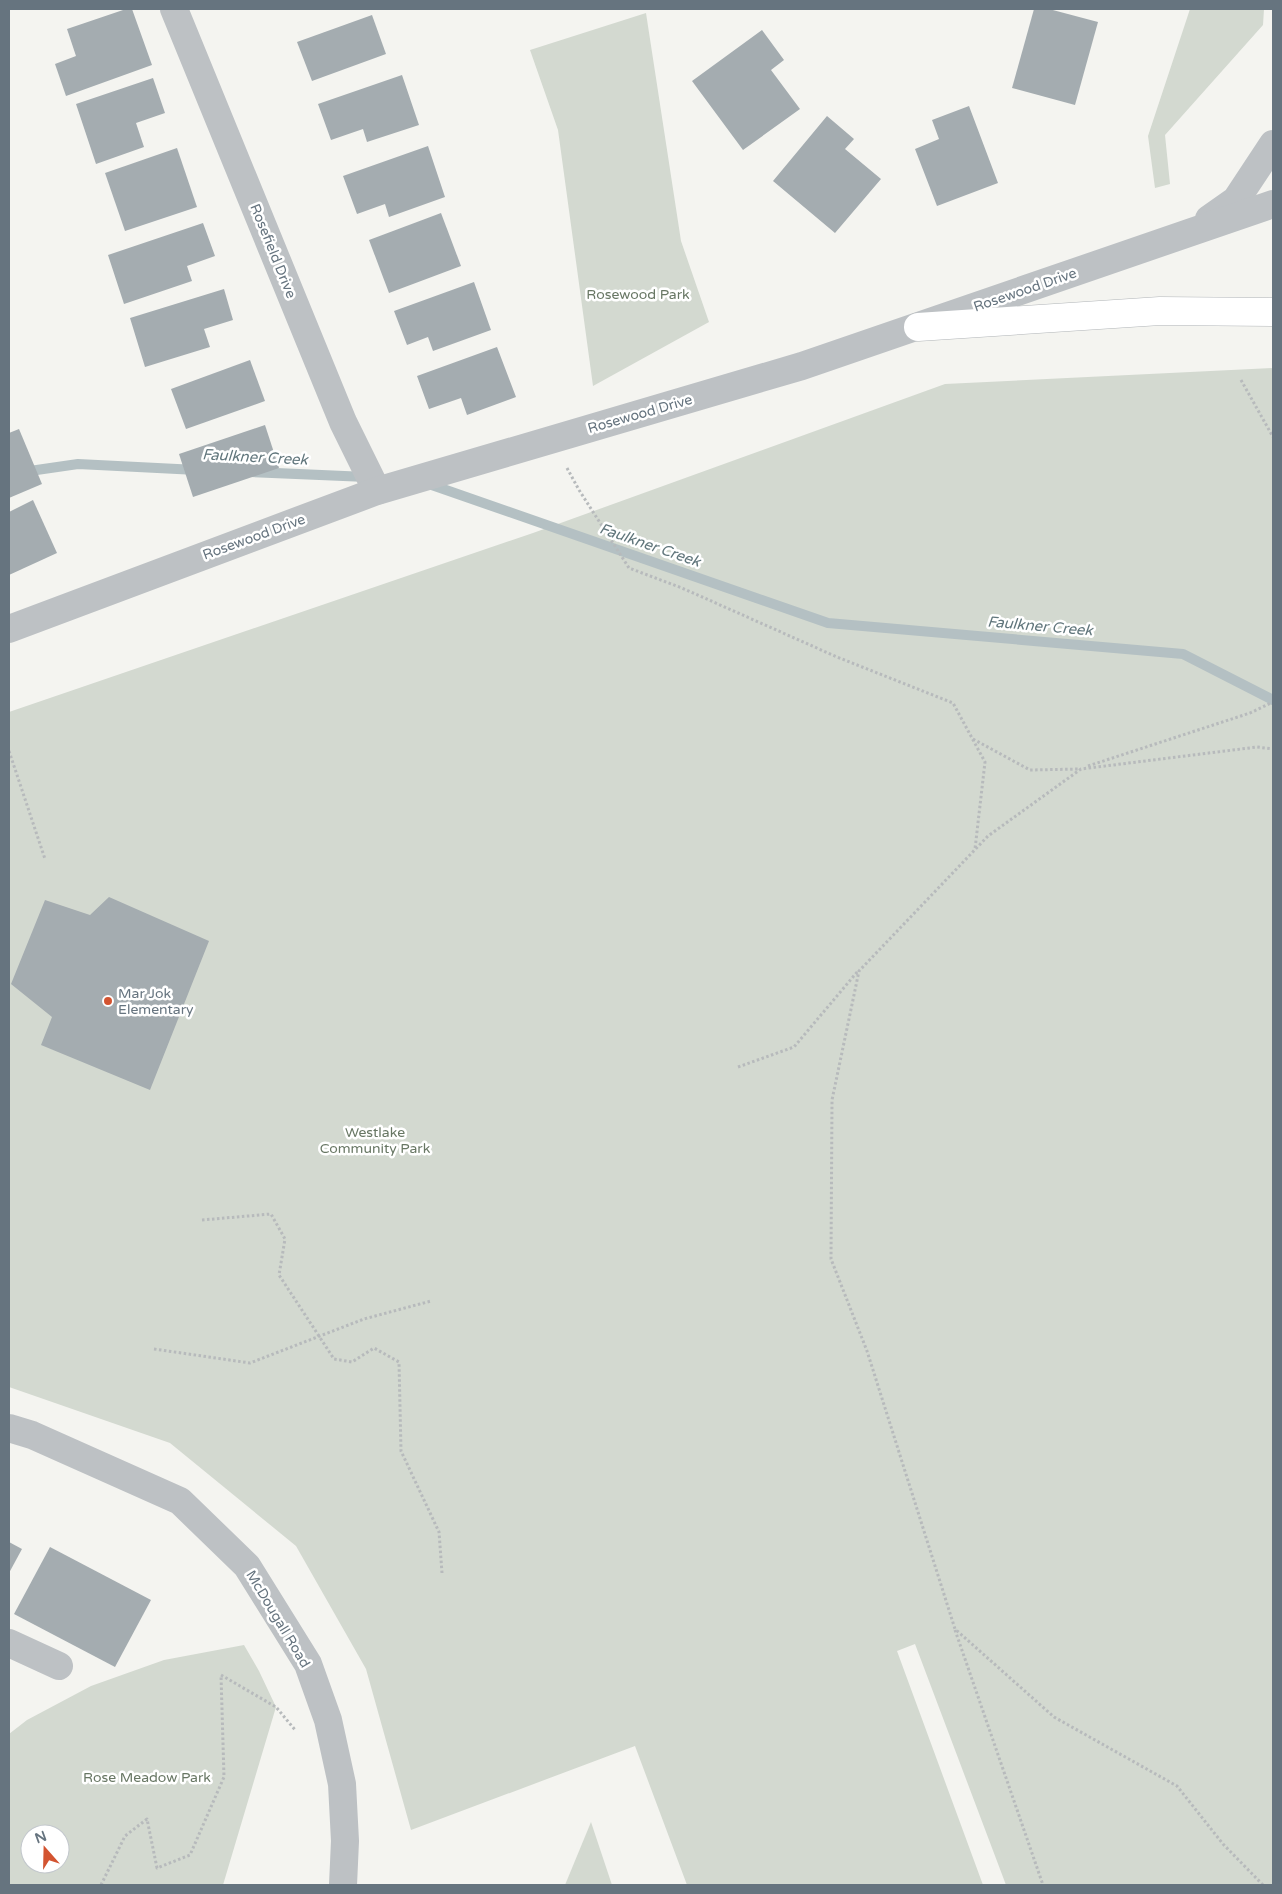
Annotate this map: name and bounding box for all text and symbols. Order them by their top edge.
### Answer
street label: Rosefield Drive [246,201,300,301]
street label: Rosewood Drive [971,264,1079,316]
park label: Rosewood Park [586,286,690,303]
street label: Rosewood Drive [586,391,694,437]
water label: Faulkner Creek [202,445,310,469]
street label: Rosewood Drive [200,511,308,563]
water label: Faulkner Creek [597,519,705,571]
water label: Faulkner Creek [987,612,1095,640]
place label: Mar Jok Elementary [118,985,194,1018]
marker: Mar Jok Elementary [102,995,114,1007]
park label: Westlake Community Park [320,1124,431,1157]
street label: McDougall Road [242,1567,314,1671]
park label: Rose Meadow Park [83,1769,211,1786]
north arrow [20,1824,70,1874]
text: N [33,1827,49,1847]

